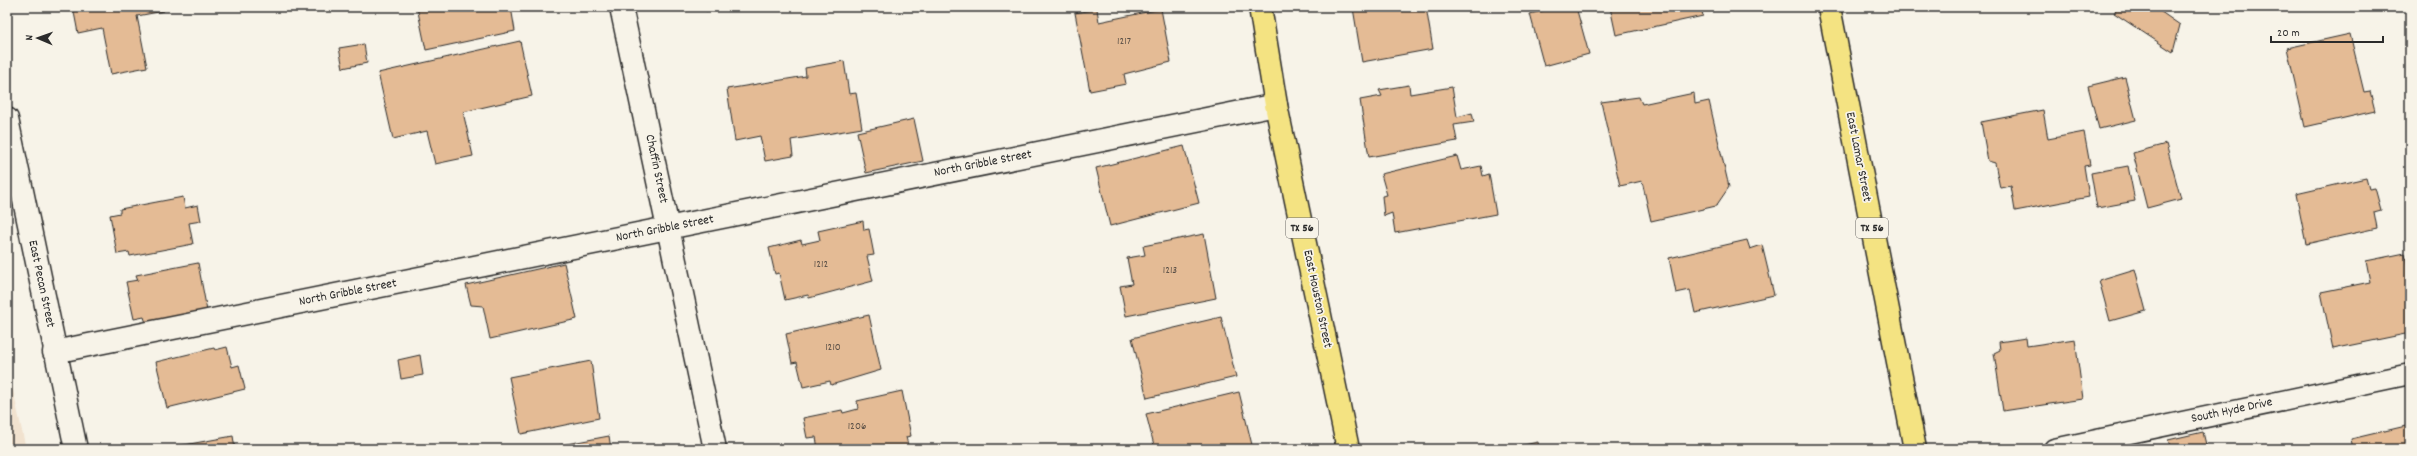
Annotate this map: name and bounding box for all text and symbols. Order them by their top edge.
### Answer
north arrow [18,18,58,58]
scale bar [2271,18,2383,44]
text: 20 m [2277,25,2300,42]
text: N [22,34,38,41]
house number: 1217 [1117,34,1131,50]
street label: East Lamar Street [1840,110,1876,204]
street label: Chaffin Street [639,133,673,205]
street label: North Gribble Street [933,145,1034,183]
street label: North Gribble Street [615,210,716,248]
road number: TX 56 [1286,218,1318,238]
road number: TX 56 [1856,218,1888,238]
street label: East Pecan Street [22,239,60,330]
street label: East Houston Street [1297,248,1337,350]
house number: 1212 [814,257,828,273]
house number: 1213 [1163,263,1177,279]
street label: North Gribble Street [298,274,399,312]
house number: 1210 [825,340,841,356]
street label: South Hyde Drive [2190,393,2275,429]
house number: 1206 [848,419,866,435]

